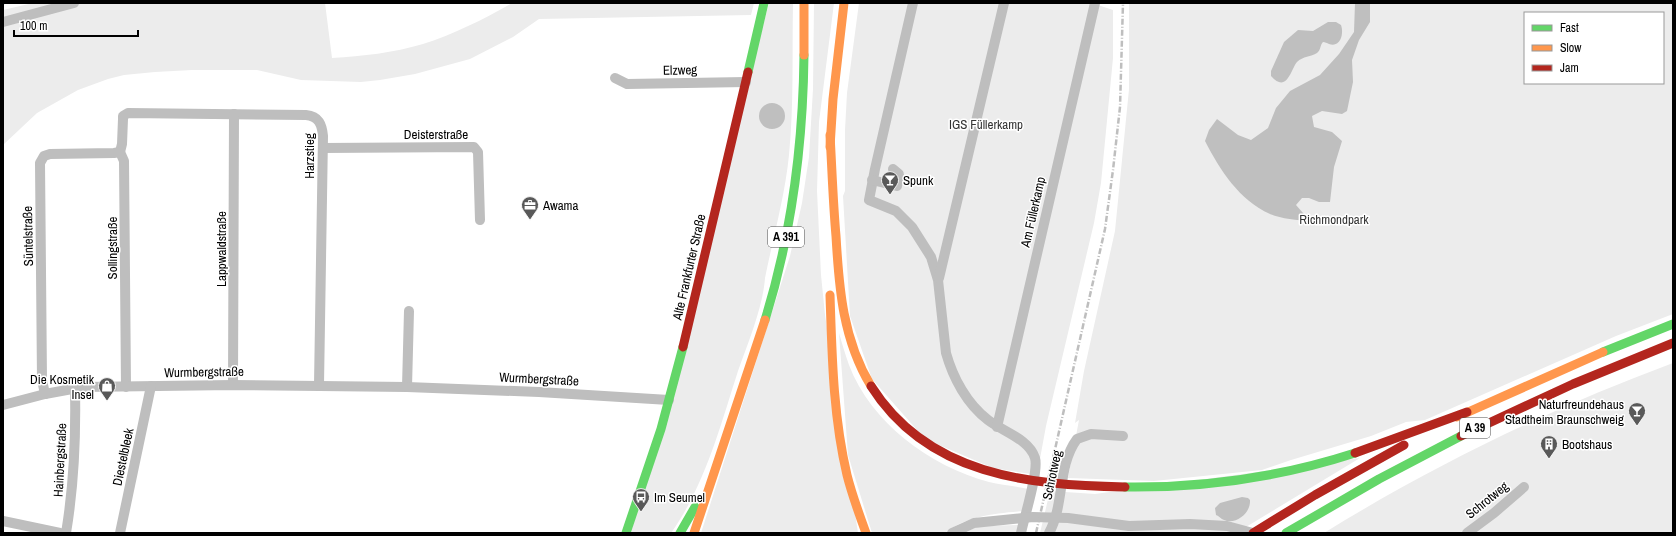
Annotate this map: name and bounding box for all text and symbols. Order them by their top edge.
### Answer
scale bar [14,12,138,38]
legend [1524,12,1664,84]
text: 100 m [20,18,47,34]
text: Fast [1560,20,1579,36]
text: Slow [1560,40,1582,56]
text: Jam [1560,60,1579,76]
street label: Elzweg [663,61,697,79]
park label: IGS Füllerkamp [949,116,1023,133]
street label: Deisterstraße [404,126,468,143]
street label: Harzstieg [301,133,318,179]
bar icon: Spunk [880,170,900,195]
place label: Spunk [903,172,934,189]
street label: Am Füllerkamp [1016,175,1049,250]
office icon: Awama [520,195,540,220]
place label: Awama [542,197,578,214]
street label: Süntelstraße [19,206,37,266]
street label: Lappwaldstraße [213,211,230,287]
park label: Richmondpark [1299,211,1369,228]
street label: Alte Frankfurter Straße [668,212,709,323]
street label: Sollingstraße [104,217,121,279]
road number: A 391 [768,227,804,247]
street label: Wurmbergstraße [164,363,244,381]
street label: Wurmbergstraße [499,368,579,390]
place label: Die Kosmetik Insel [30,371,95,403]
shop icon: Die Kosmetik Insel [97,376,117,401]
place label: Naturfreundehaus Stadtheim Braunschweig [1505,396,1624,428]
bar icon: Naturfreundehaus Stadtheim Braunschweig [1627,401,1647,426]
road number: A 39 [1460,418,1490,438]
street label: Hainbergstraße [50,423,70,497]
street label: Diestelbleek [109,426,138,487]
building icon: Bootshaus [1539,434,1559,459]
place label: Bootshaus [1562,436,1612,453]
street label: Schrotweg [1038,449,1066,501]
street label: Schrotweg [1462,478,1512,522]
bus stop icon: Im Seumel [631,487,651,512]
place label: Im Seumel [654,489,705,506]

